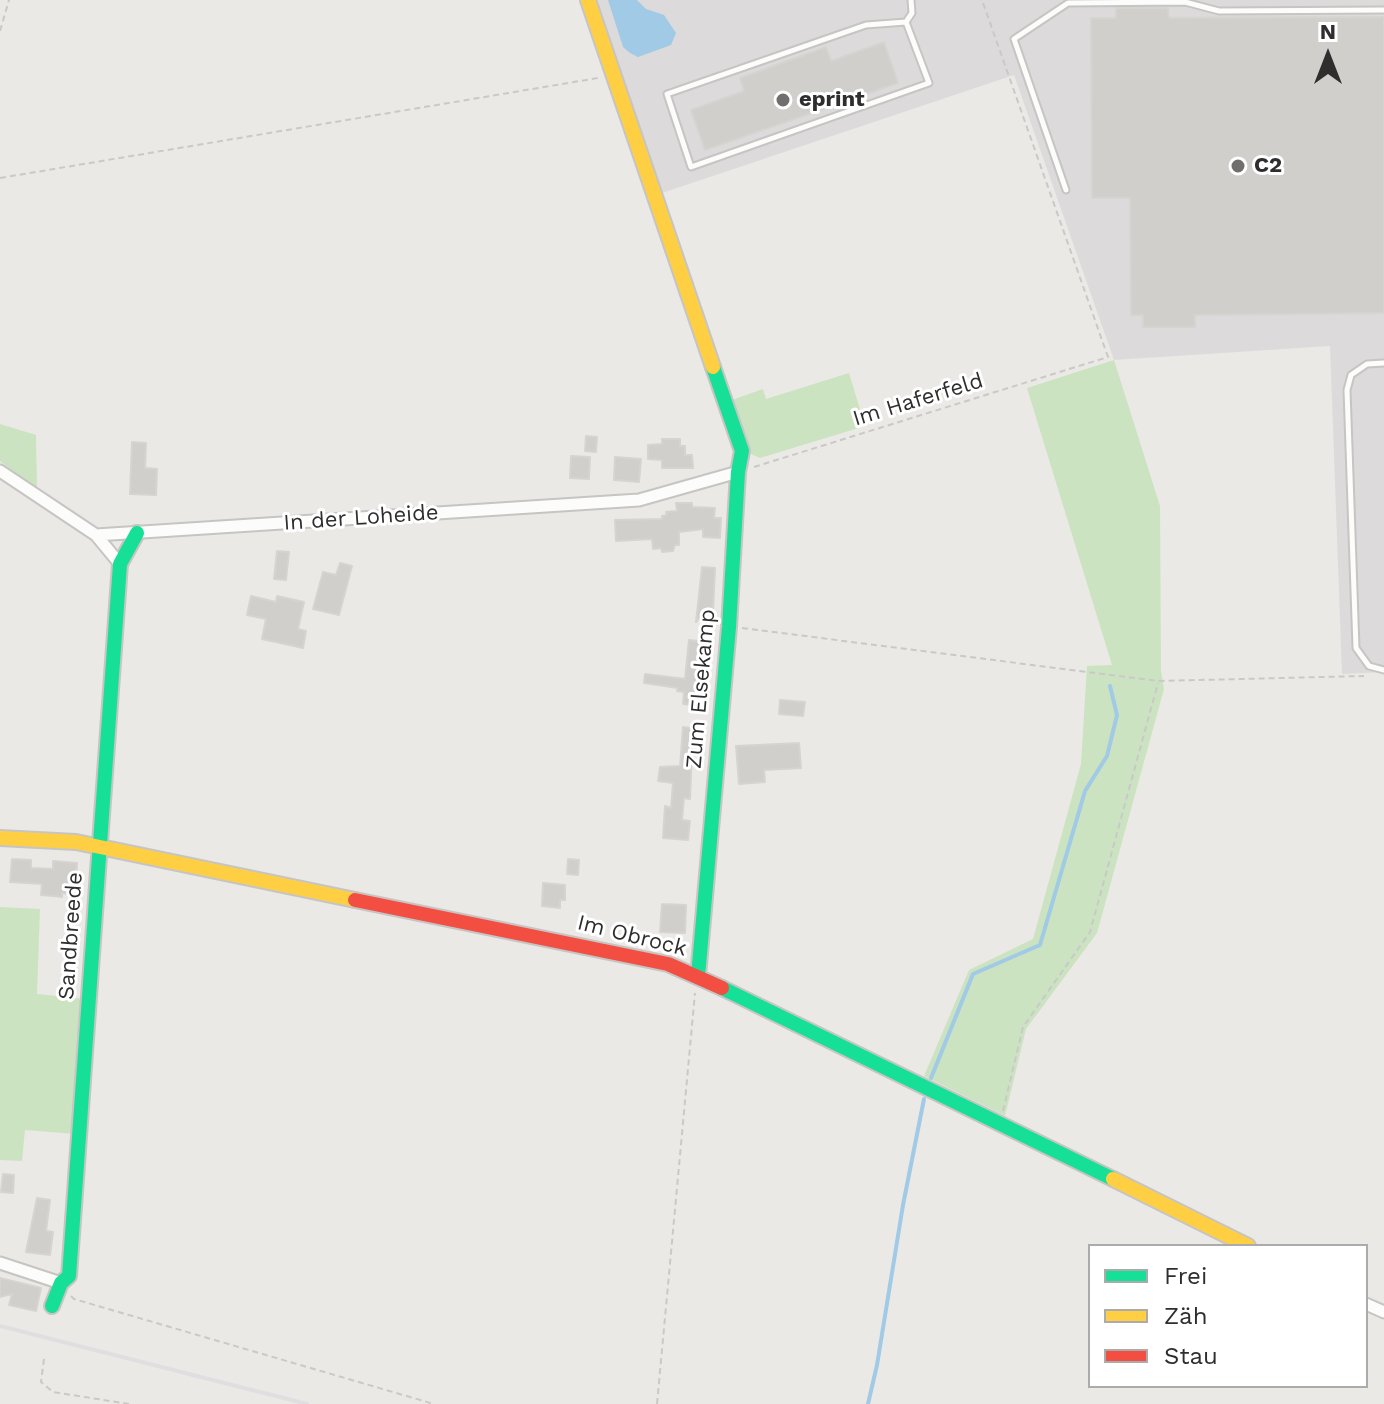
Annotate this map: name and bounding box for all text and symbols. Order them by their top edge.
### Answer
north arrow [1288,16,1368,96]
text: N [1320,19,1336,44]
place label: eprint [799,87,865,113]
marker: eprint [774,91,792,109]
place label: C2 [1254,153,1282,179]
marker: C2 [1229,157,1247,175]
street label: Im Haferfeld [850,368,986,432]
street label: In der Loheide [283,499,439,537]
street label: Zum Elsekamp [681,608,721,770]
street label: Sandbreede [53,871,89,1001]
street label: Im Obrock [575,910,689,962]
legend [1088,1244,1368,1388]
text: Frei [1164,1262,1207,1290]
text: Zäh [1164,1302,1208,1330]
text: Stau [1164,1342,1218,1370]

